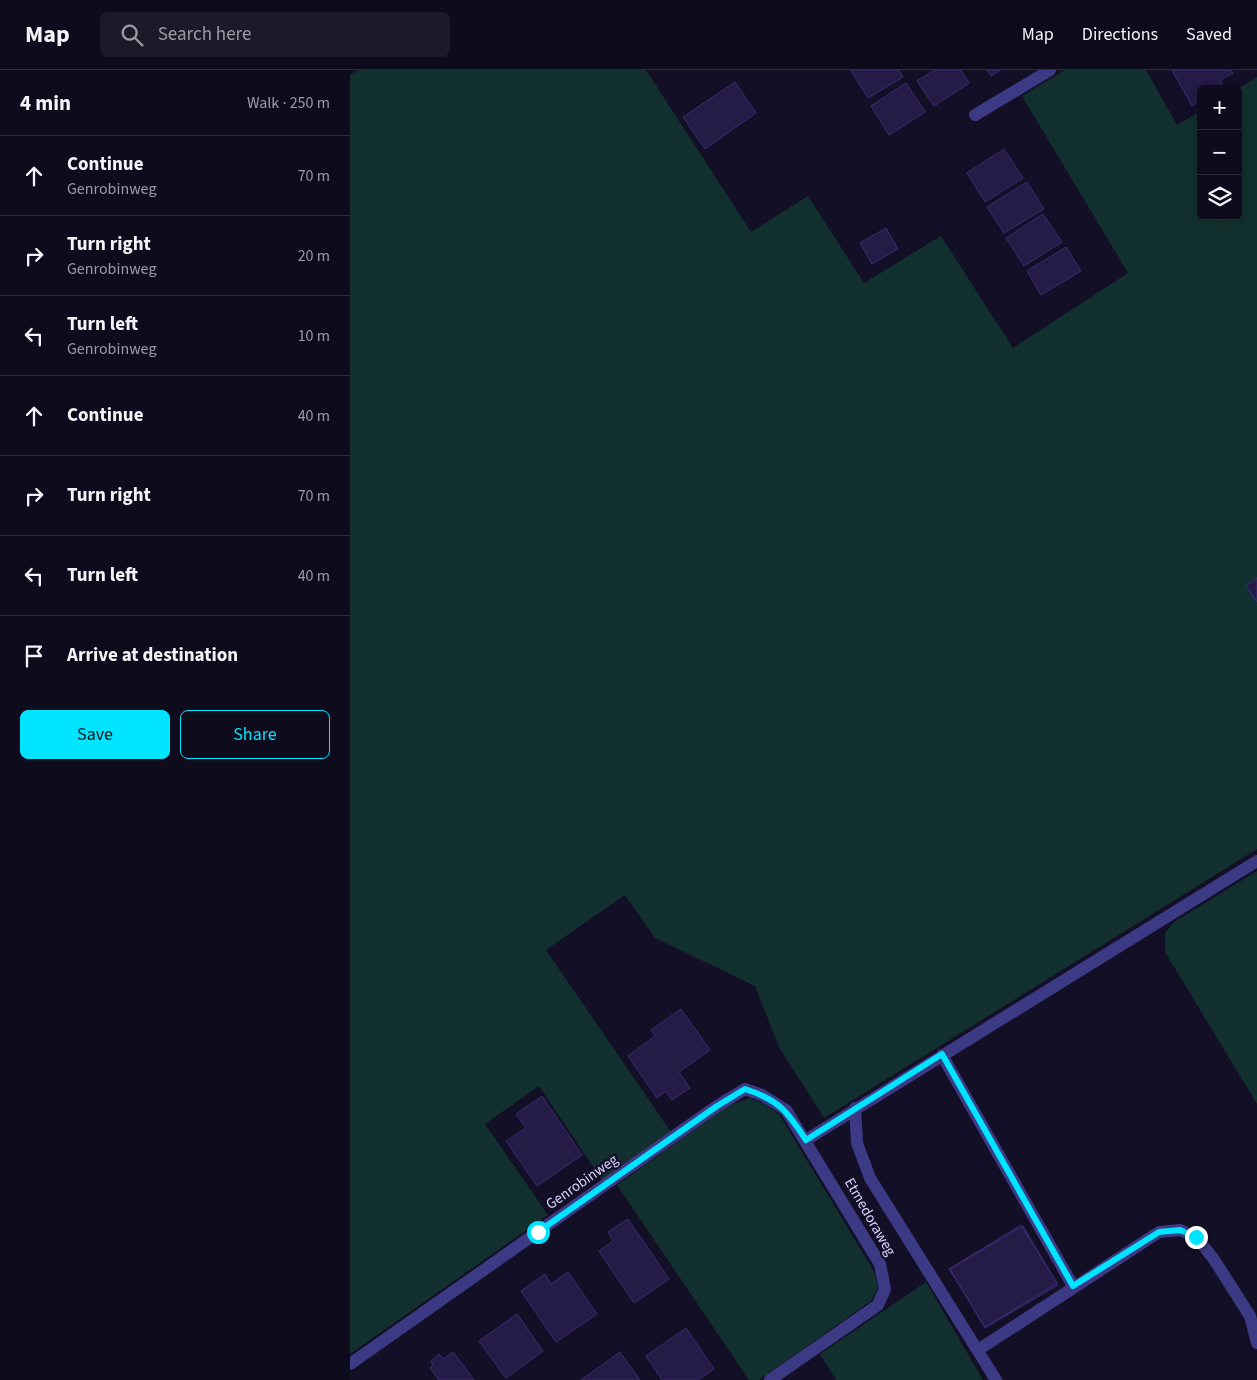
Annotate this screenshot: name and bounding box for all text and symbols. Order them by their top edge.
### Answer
search box [100,12,450,57]
text: Map [25,17,70,52]
icon: search [118,21,146,49]
text: Search here [158,21,251,48]
text: Map [1022,22,1054,47]
text: Directions [1082,22,1158,47]
text: Saved [1186,22,1232,47]
map controls [1197,85,1242,220]
button: + [1197,85,1242,130]
text: 4 min [20,88,71,118]
text: Walk · 250 m [247,92,330,114]
button: − [1197,130,1242,175]
text: Continue [67,151,144,178]
icon: ahead [20,162,48,190]
text: 70 m [298,165,330,187]
button: layers [1197,175,1242,220]
text: Genrobinweg [67,178,156,200]
text: Turn right [67,231,151,258]
icon: right [20,242,48,270]
text: 20 m [298,245,330,267]
text: Genrobinweg [67,258,156,280]
text: Turn left [67,311,138,338]
icon: left [20,322,48,350]
text: 10 m [298,325,330,347]
text: Genrobinweg [67,338,156,360]
icon: ahead [20,402,48,430]
text: Continue [67,402,144,429]
text: 40 m [298,405,330,427]
icon: right [20,482,48,510]
text: Turn right [67,482,151,509]
text: 70 m [298,485,330,507]
icon: left [20,562,48,590]
text: Turn left [67,562,138,589]
text: 40 m [298,565,330,587]
icon: arrive [20,642,48,670]
text: Arrive at destination [67,642,238,669]
button: Save [20,710,170,759]
button: Share [180,710,330,759]
street label: Genrobinweg [542,1149,623,1215]
street label: Etmedoraweg [839,1174,901,1260]
route start [527,1221,550,1244]
route end [1185,1226,1208,1249]

